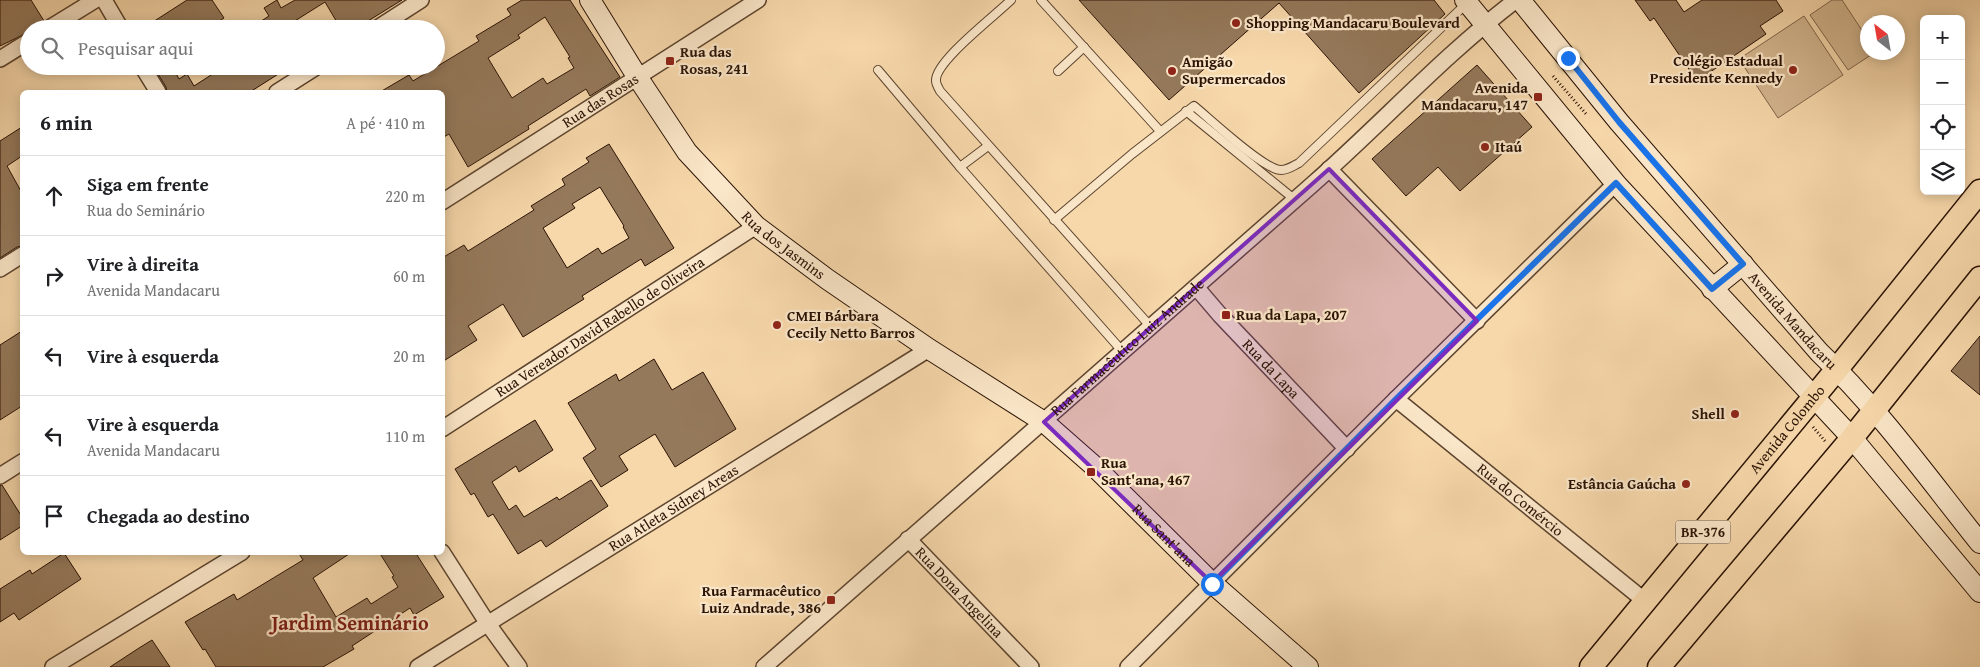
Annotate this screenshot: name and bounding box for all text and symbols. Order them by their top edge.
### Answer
place label: Shopping Mandacaru Boulevard [1246,12,1460,33]
north arrow [1860,15,1905,60]
map controls [1920,15,1965,195]
button: + [1920,15,1965,60]
marker: Shopping Mandacaru Boulevard [1230,17,1242,29]
search box [20,20,445,75]
icon: search [38,34,66,62]
text: Pesquisar aqui [78,34,193,62]
place label: Rua das Rosas, 241 [680,41,749,79]
route end [1557,47,1580,70]
place label: Colégio Estadual Presidente Kennedy [1650,50,1783,88]
place label: Amigão Supermercados [1182,51,1286,89]
marker: Rua das Rosas, 241 [664,55,676,67]
button: − [1920,60,1965,105]
marker: Colégio Estadual Presidente Kennedy [1787,64,1799,76]
marker: Amigão Supermercados [1166,65,1178,77]
street label: Rua das Rosas [558,68,642,133]
place label: Avenida Mandacaru, 147 [1421,77,1528,115]
marker: Avenida Mandacaru, 147 [1532,91,1544,103]
button: locate [1920,105,1965,150]
text: 6 min [40,107,92,138]
text: A pé · 410 m [346,111,425,135]
place label: Itaú [1495,136,1522,157]
marker: Itaú [1479,141,1491,153]
button: layers [1920,150,1965,195]
text: Siga em frente [87,170,209,198]
icon: ahead [40,182,68,210]
text: 220 m [385,184,425,208]
text: Rua do Seminário [87,198,205,222]
street label: Rua dos Jasmins [737,206,830,284]
text: Vire à direita [87,250,199,278]
street label: Rua Vereador David Rabello de Oliveira [491,251,708,402]
icon: right [40,262,68,290]
text: 60 m [393,264,425,288]
street label: Avenida Mandacaru [1744,267,1843,375]
street label: Rua Farmacêutico Luiz Andrade [1046,273,1208,421]
text: Avenida Mandacaru [87,278,220,302]
place label: Rua da Lapa, 207 [1236,304,1347,325]
place label: CMEI Bárbara Cecily Netto Barros [787,305,915,343]
marker: Rua da Lapa, 207 [1220,309,1232,321]
marker: CMEI Bárbara Cecily Netto Barros [771,319,783,331]
street label: Rua da Lapa [1238,334,1305,403]
icon: left [40,342,68,370]
text: Vire à esquerda [87,342,219,370]
text: 20 m [393,344,425,368]
street label: Avenida Colombo [1744,380,1830,478]
place label: Shell [1692,403,1725,424]
marker: Shell [1729,408,1741,420]
text: Vire à esquerda [87,410,219,438]
icon: left [40,422,68,450]
text: 110 m [385,424,425,448]
text: Avenida Mandacaru [87,438,220,462]
place label: Rua Sant'ana, 467 [1101,452,1191,490]
street label: Rua do Comércio [1473,458,1569,541]
street label: Rua Atleta Sidney Areas [604,459,742,556]
marker: Rua Sant'ana, 467 [1085,466,1097,478]
place label: Estância Gaúcha [1568,473,1676,494]
marker: Estância Gaúcha [1680,478,1692,490]
street label: Rua Sant'ana [1128,499,1201,571]
icon: arrive [40,502,68,530]
text: Chegada ao destino [87,502,250,530]
road number: BR-376 [1676,520,1730,544]
street label: Rua Dona Angelina [911,542,1008,642]
route start [1201,573,1224,596]
place label: Rua Farmacêutico Luiz Andrade, 386 [701,580,821,618]
marker: Rua Farmacêutico Luiz Andrade, 386 [825,594,837,606]
district label: Jardim Seminário [268,608,429,637]

